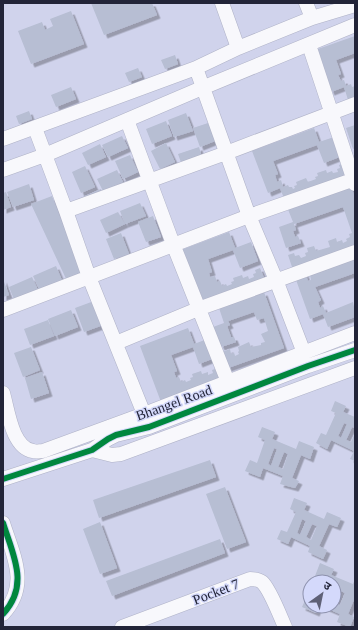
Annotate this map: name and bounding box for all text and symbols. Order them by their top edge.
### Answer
street label: Bhangel Road [134,382,214,424]
north arrow [302,574,342,614]
street label: Pocket 7 [191,576,241,608]
text: उ [321,579,334,593]

